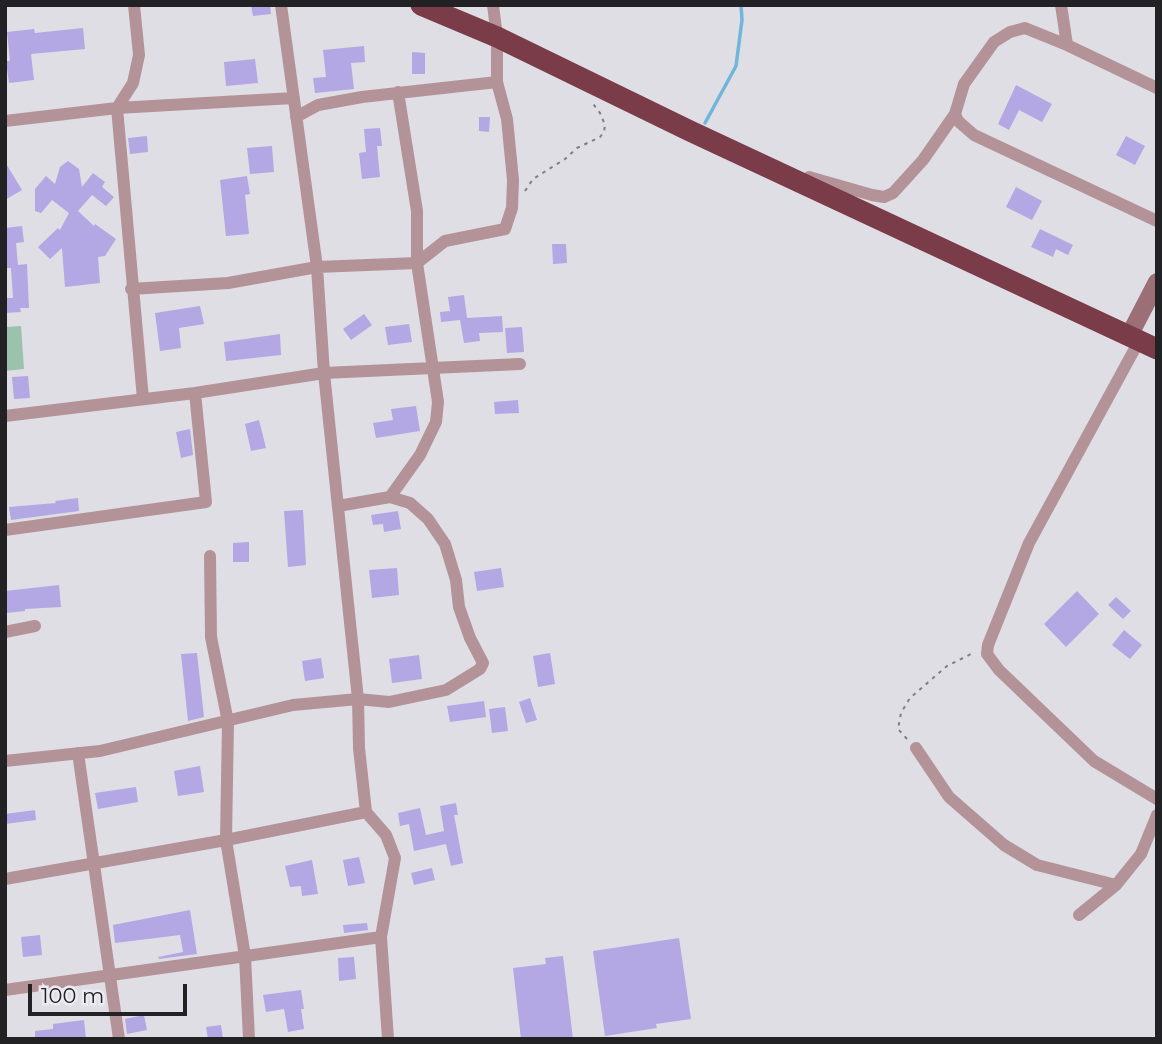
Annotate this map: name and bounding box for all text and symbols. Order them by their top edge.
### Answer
scale bar [32,970,191,1014]
text: 100 m [41,983,104,1008]

